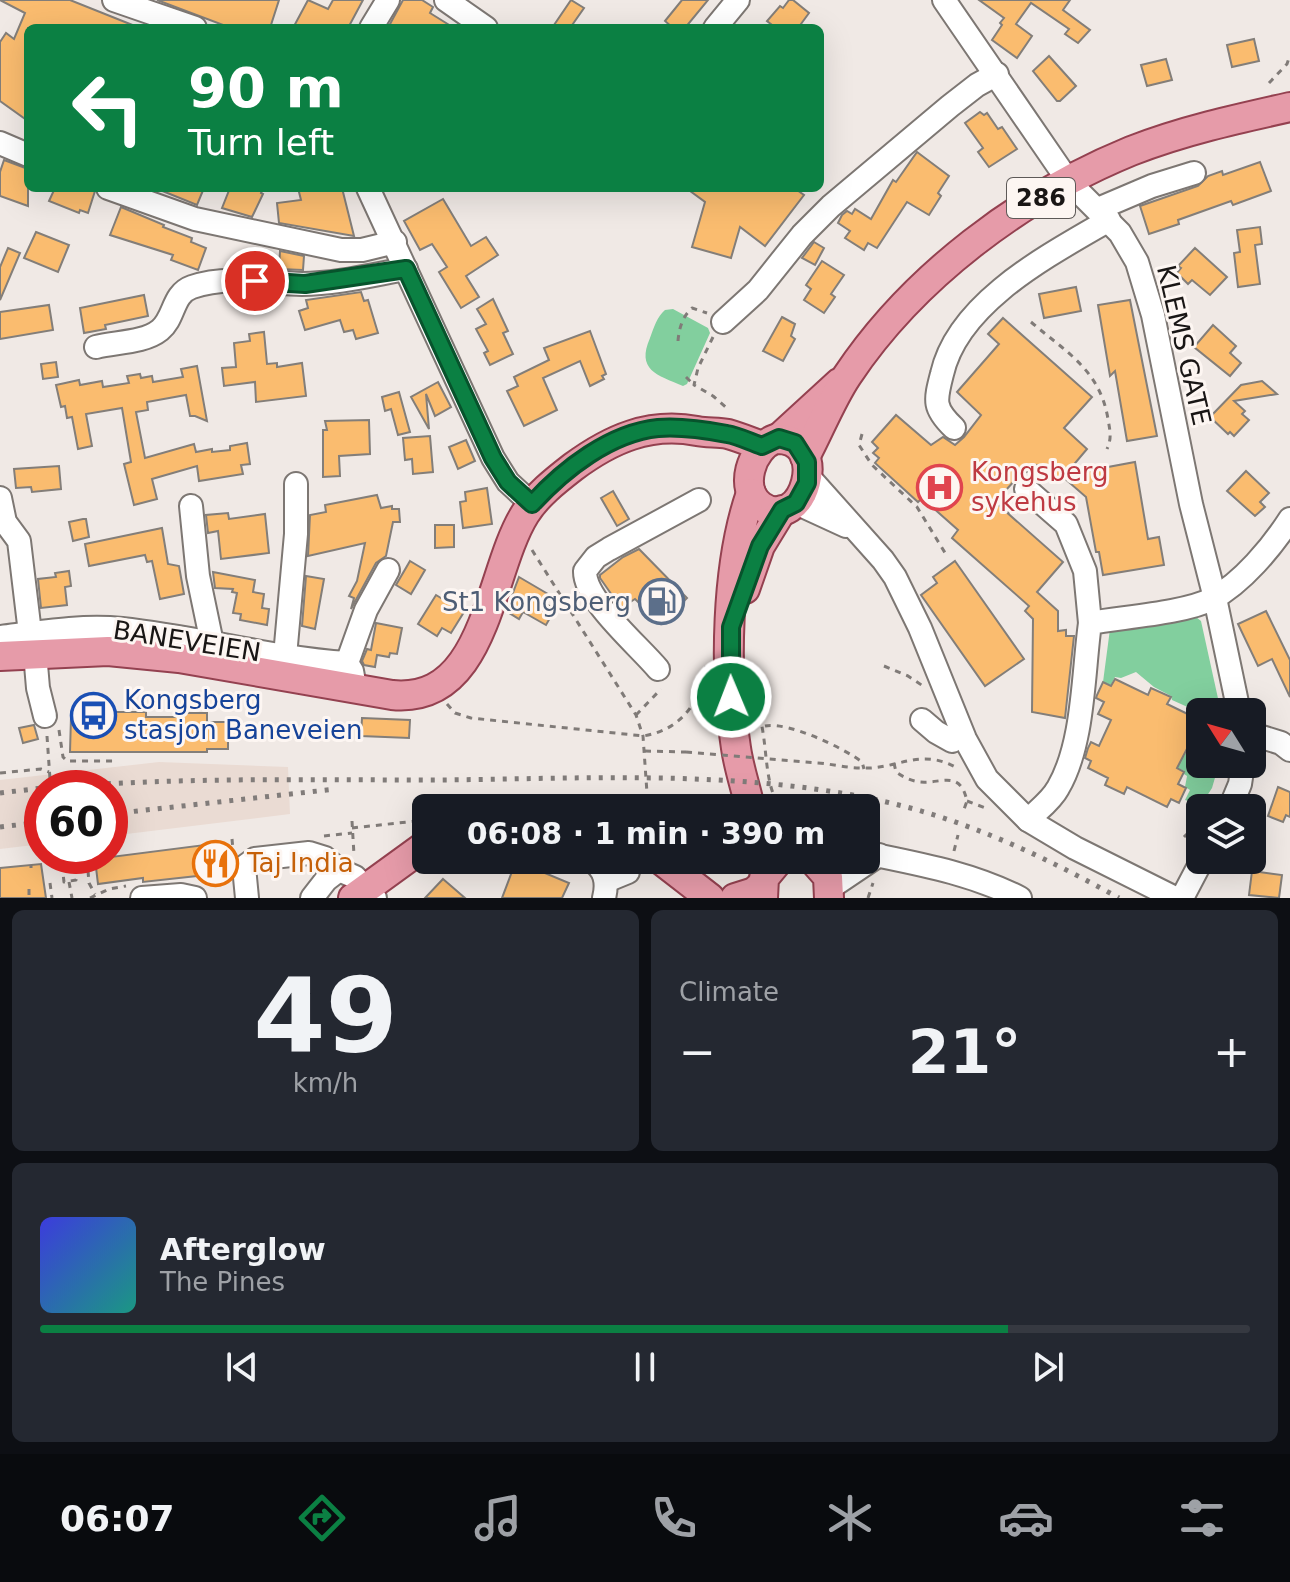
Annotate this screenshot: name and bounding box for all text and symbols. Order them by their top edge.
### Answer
text: 90 m [188,55,344,120]
icon: left [56,56,160,160]
text: Turn left [188,122,334,163]
road number: 286 [1007,178,1075,218]
pin [221,247,289,315]
icon: arrive [233,259,277,303]
street label: KLEMS GATE [1151,262,1217,428]
place label: Kongsberg sykehus [971,457,1108,517]
hospital icon: Kongsberg sykehus [916,463,964,511]
fuel station icon: St1 Kongsberg [638,578,686,626]
place label: St1 Kongsberg [442,587,631,617]
street label: BANEVEIEN [111,615,263,667]
position arrow [689,655,773,739]
place label: Kongsberg stasjon Baneveien [124,685,362,745]
bus stop icon: Kongsberg stasjon Baneveien [69,691,117,739]
north arrow [1186,698,1266,778]
map controls [1186,698,1266,874]
speed limit sign: 60 [24,770,128,874]
button: layers [1186,794,1266,874]
text: 06:08 · 1 min · 390 m [467,816,825,851]
restaurant icon: Taj India [192,839,240,887]
place label: Taj India [246,848,354,878]
text: 49 [253,955,398,1077]
text: Climate [679,977,779,1007]
text: 21° [908,1017,1021,1087]
text: − [679,1026,716,1077]
text: + [1213,1026,1250,1077]
text: km/h [293,1068,358,1098]
text: Afterglow [160,1232,326,1267]
text: The Pines [160,1267,285,1297]
icon: previous [220,1345,264,1389]
icon: pause [623,1345,667,1389]
icon: next [1026,1345,1070,1389]
icon: directions [294,1490,350,1546]
icon: music [470,1490,526,1546]
icon: phone [646,1490,702,1546]
icon: climate [822,1490,878,1546]
icon: car [998,1490,1054,1546]
icon: filters [1174,1490,1230,1546]
text: 06:07 [60,1498,175,1539]

